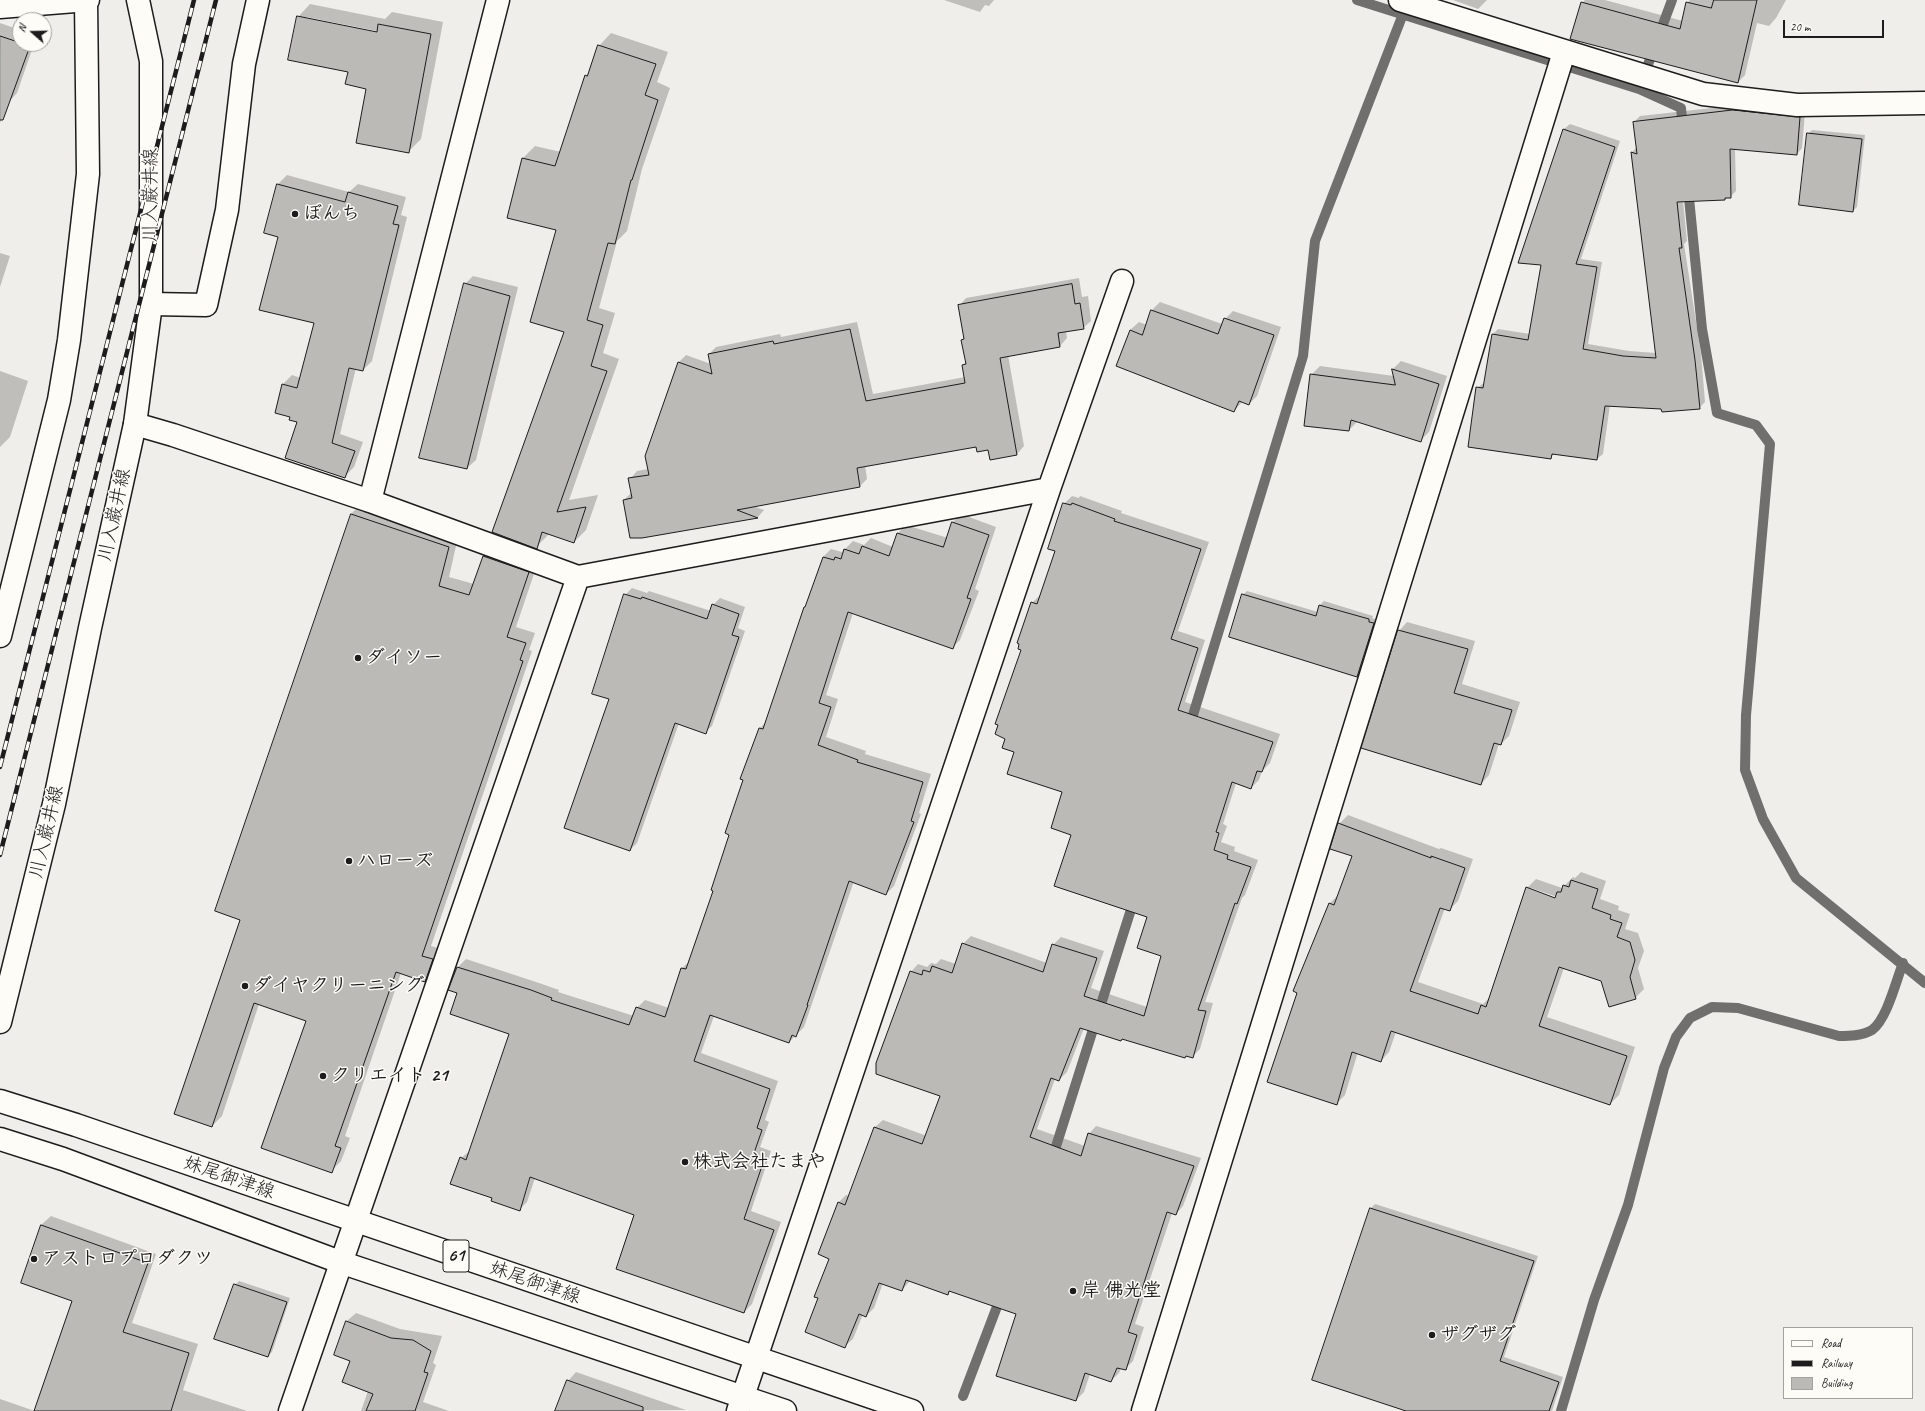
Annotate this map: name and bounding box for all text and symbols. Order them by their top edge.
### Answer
north arrow [12,12,52,52]
scale bar [1785,12,1886,38]
text: 20 m [1790,19,1810,35]
text: N [14,23,29,34]
street label: 川入巌井線 [140,148,162,242]
place label: ぼんち [303,203,360,225]
marker: ぼんち [290,209,300,219]
street label: 川入巌井線 [94,466,136,564]
place label: ダイソー [366,647,442,669]
marker: ダイソー [353,653,363,663]
street label: 川入巌井線 [25,783,69,881]
place label: ハローズ [357,850,433,872]
marker: ハローズ [344,856,354,866]
place label: ダイヤクリーニング [253,975,424,997]
marker: ダイヤクリーニング [240,981,250,991]
place label: クリエイト 21 [331,1065,448,1087]
marker: クリエイト 21 [318,1071,328,1081]
place label: 株式会社たまや [693,1151,826,1173]
street label: 妹尾御津線 [180,1152,278,1204]
marker: 株式会社たまや [680,1157,690,1167]
road number: 61 [443,1240,469,1272]
place label: アストロプロダクツ [42,1248,213,1270]
marker: アストロプロダクツ [29,1254,39,1264]
street label: 妹尾御津線 [486,1257,584,1309]
place label: 岸 佛光堂 [1081,1280,1162,1302]
marker: 岸 佛光堂 [1068,1286,1078,1296]
place label: ザグザグ [1440,1324,1516,1346]
legend [1783,1327,1913,1399]
marker: ザグザグ [1427,1330,1437,1340]
text: Road [1821,1335,1841,1351]
text: Railway [1821,1355,1852,1371]
text: Building [1821,1375,1853,1391]

